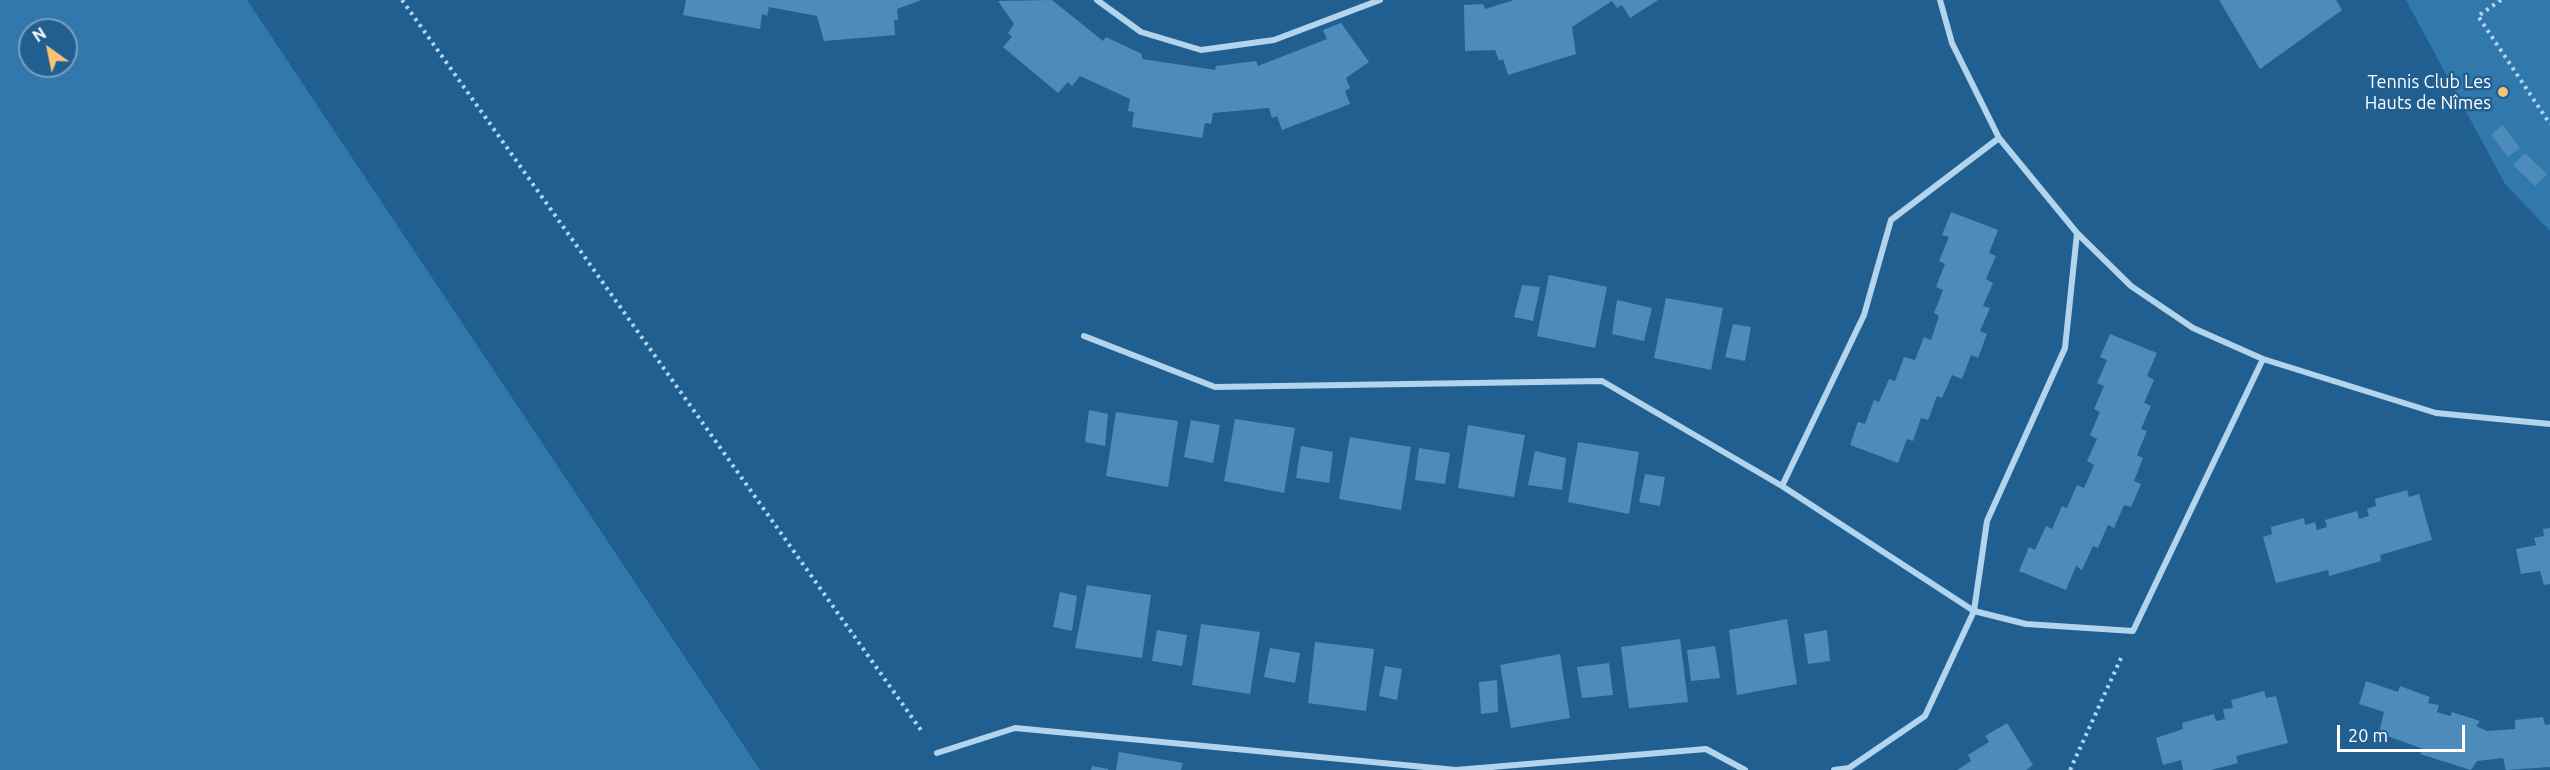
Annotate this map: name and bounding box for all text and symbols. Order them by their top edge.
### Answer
north arrow [18,18,78,78]
text: N [29,24,49,45]
place label: Tennis Club Les Hauts de Nîmes [2365,71,2491,113]
marker: Tennis Club Les Hauts de Nîmes [2496,85,2510,99]
scale bar [2340,713,2468,751]
text: 20 m [2348,725,2388,745]

